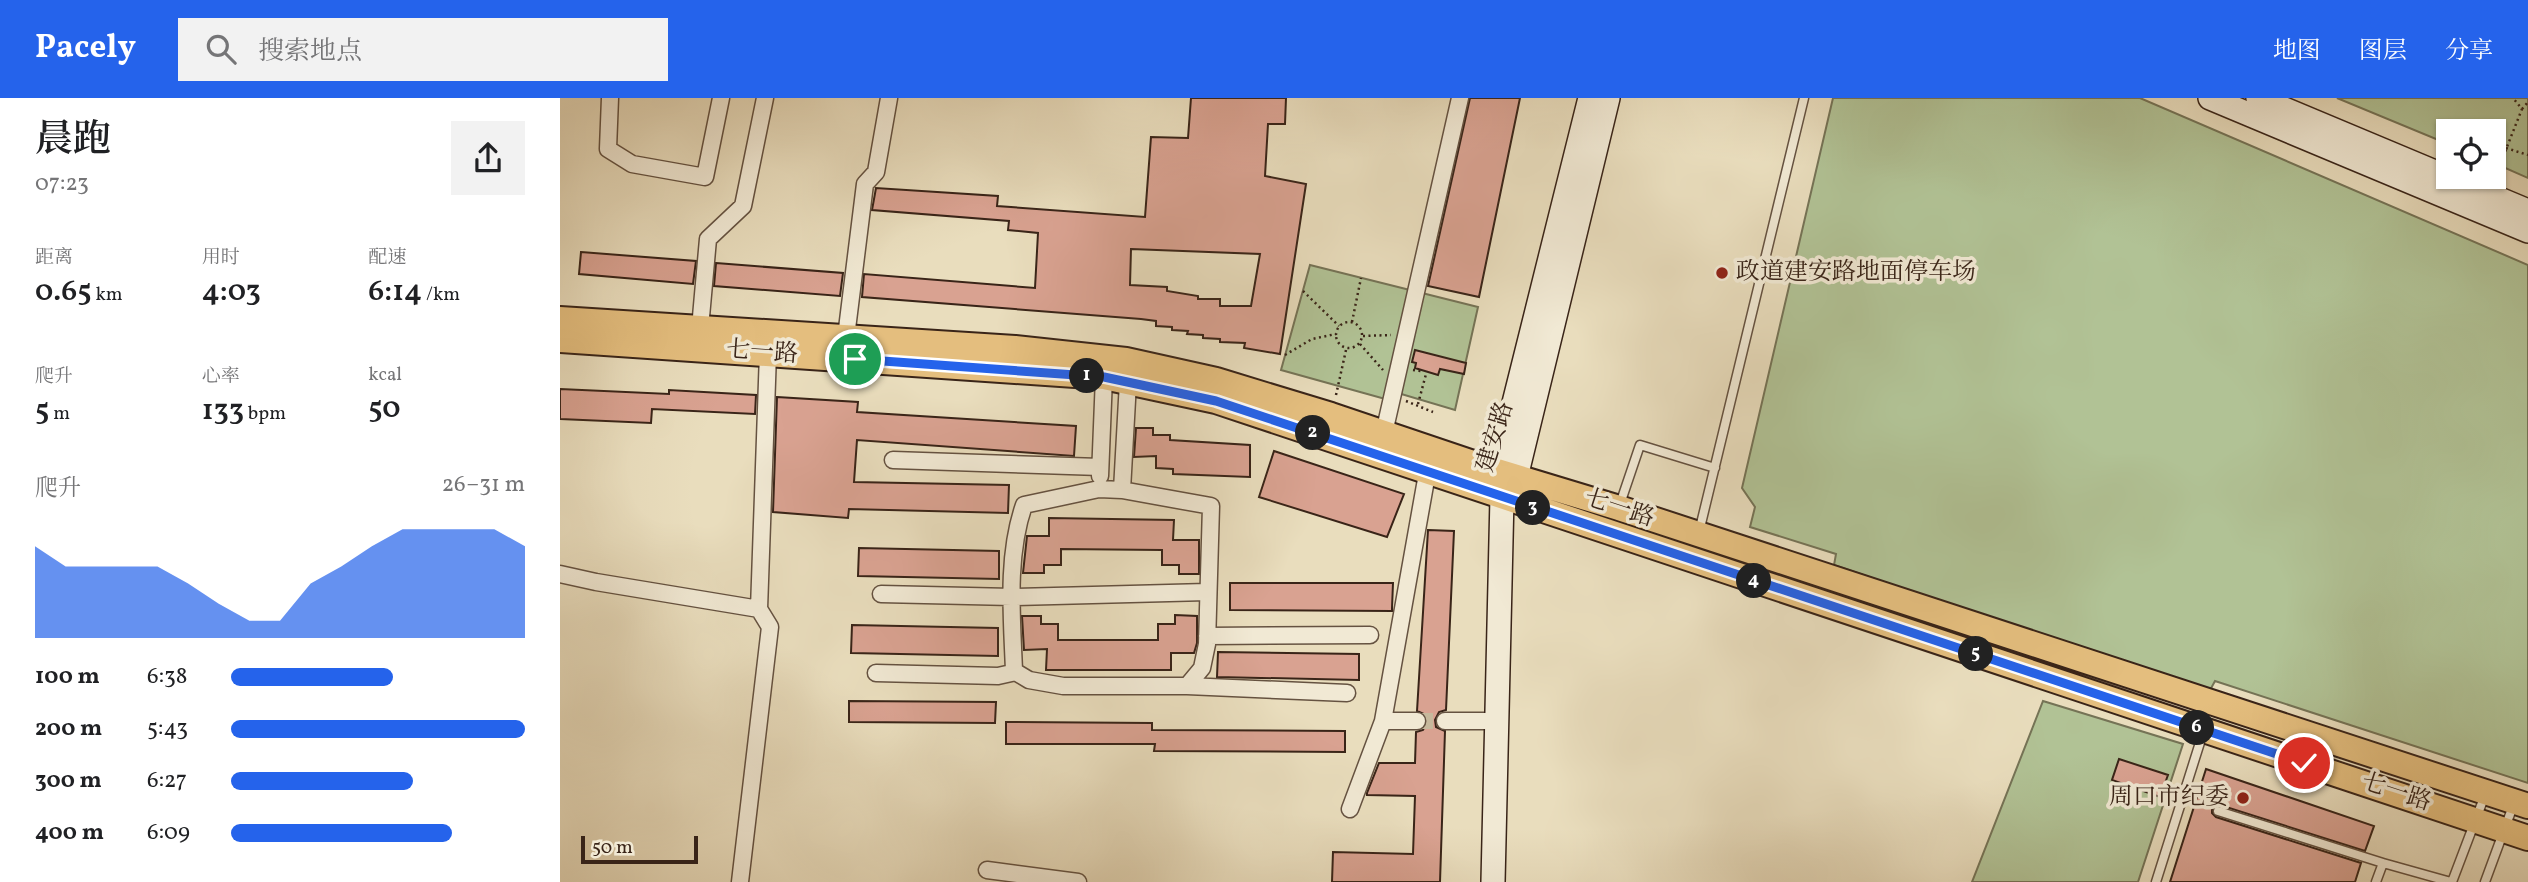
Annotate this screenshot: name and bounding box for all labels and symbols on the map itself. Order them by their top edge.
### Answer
place label: 政道建安路地面停车场 [1736,256,1976,290]
marker: 政道建安路地面停车场 [1714,265,1730,281]
pin [825,329,885,389]
street label: 七一路 [725,334,799,372]
pin: 1 [1070,358,1104,394]
street label: 建安路 [1469,398,1523,476]
pin: 2 [1296,416,1330,450]
street label: 七一路 [1580,482,1658,536]
pin: 3 [1516,490,1550,526]
pin: 4 [1736,564,1772,598]
pin: 5 [1958,636,1994,672]
pin: 6 [2180,710,2214,746]
pin [2274,733,2334,793]
street label: 七一路 [2357,766,2435,820]
place label: 周口市纪委 [2109,781,2229,815]
marker: 周口市纪委 [2235,790,2251,806]
scale bar [581,833,698,865]

